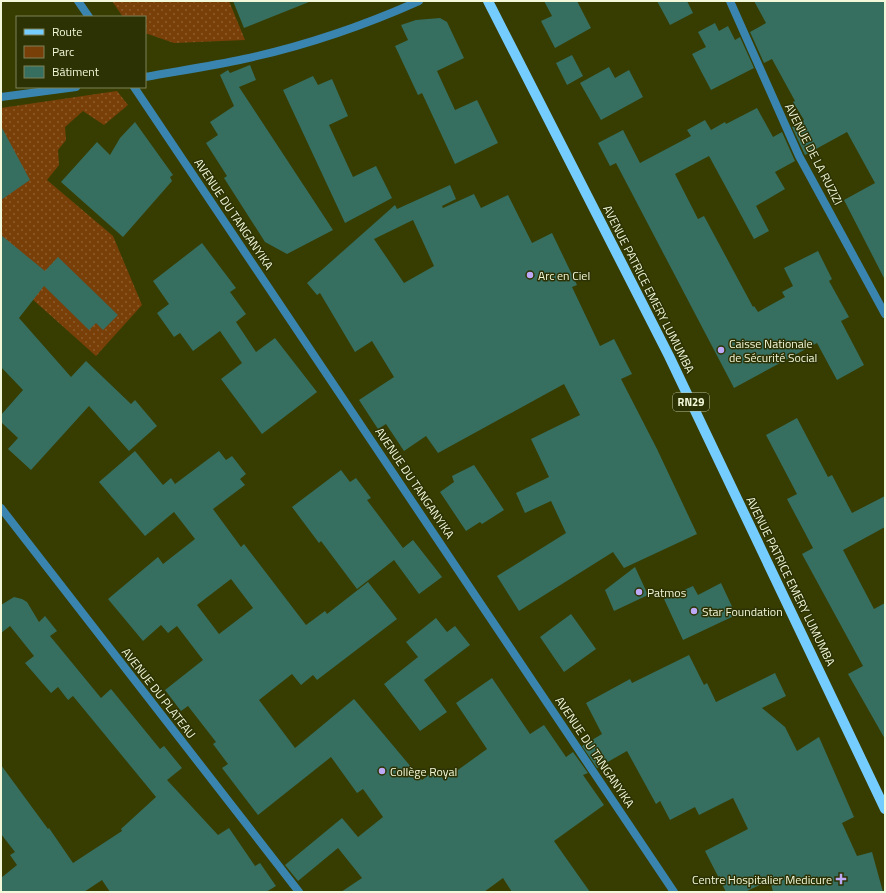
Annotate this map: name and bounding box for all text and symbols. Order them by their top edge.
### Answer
legend [16,16,146,88]
text: Route [52,22,82,41]
text: Parc [52,42,74,61]
text: Bâtiment [52,62,100,81]
street label: AVENUE DE LA RUZIZI [780,100,848,208]
street label: AVENUE DU TANGANYIKA [190,155,278,273]
street label: AVENUE PATRICE EMERY LUMUMBA [598,202,700,376]
place label: Arc en Ciel [538,266,590,285]
marker: Arc en Ciel [525,270,535,280]
place label: Caisse Nationale de Sécurité Social [729,334,817,367]
marker: Caisse Nationale de Sécurité Social [716,345,726,355]
road number: RN29 [673,393,709,411]
street label: AVENUE DU TANGANYIKA [371,424,459,542]
street label: AVENUE PATRICE EMERY LUMUMBA [742,493,840,669]
place label: Patmos [647,583,687,602]
marker: Patmos [634,587,644,597]
place label: Star Foundation [702,602,783,621]
marker: Star Foundation [689,606,699,616]
street label: AVENUE DU PLATEAU [117,643,201,743]
street label: AVENUE DU TANGANYIKA [551,693,639,811]
place label: Collège Royal [390,762,457,781]
marker: Collège Royal [377,766,387,776]
place label: Centre Hospitalier Medicure [692,870,832,889]
marker: Centre Hospitalier Medicure [835,873,847,885]

